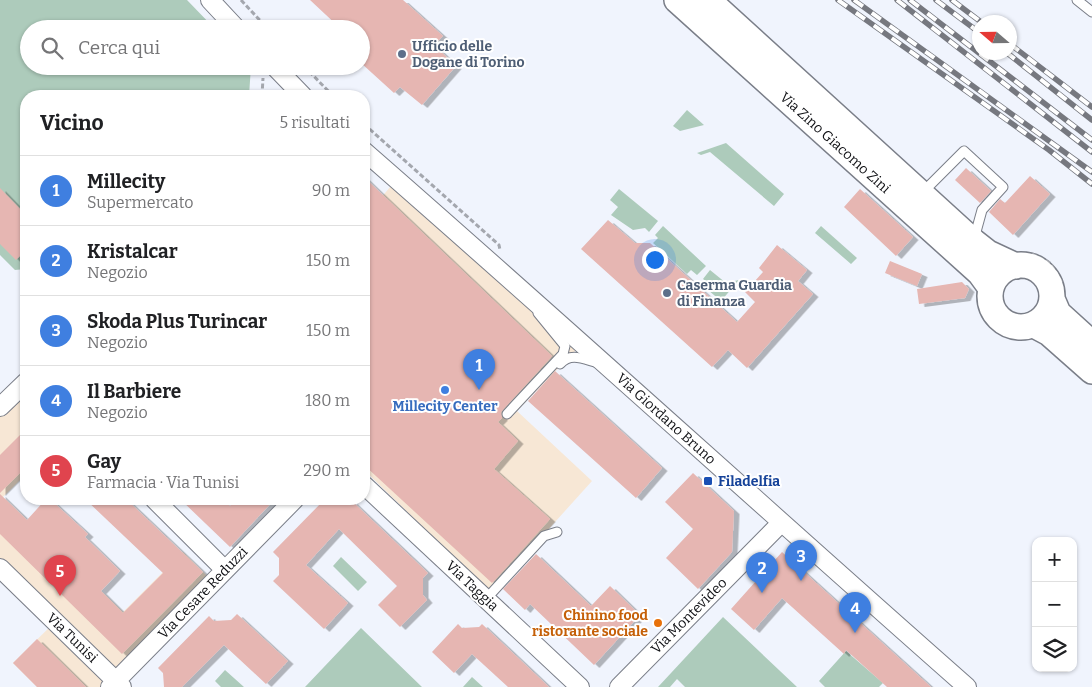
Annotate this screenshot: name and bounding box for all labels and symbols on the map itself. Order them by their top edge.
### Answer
north arrow [972,15,1017,60]
place label: Ufficio delle Dogane di Torino [412,38,524,71]
marker: Ufficio delle Dogane di Torino [396,48,408,60]
street label: Via Zino Giacomo Zini [776,89,894,197]
your location [642,247,668,273]
place label: Caserma Guardia di Finanza [677,277,792,310]
marker: Caserma Guardia di Finanza [661,287,673,299]
pin: 1 [463,349,495,390]
street label: Via Giordano Bruno [613,370,719,468]
marker: Millecity Center [439,384,451,396]
place label: Millecity Center [392,398,498,415]
place label: Filadelfia [718,473,780,490]
marker: Filadelfia [702,475,714,487]
pin: 3 [785,540,817,581]
street label: Via Cesare Reduzzi [155,543,251,643]
pin: 2 [746,552,778,593]
pin: 5 [44,555,76,596]
street label: Via Taggia [442,557,502,615]
street label: Via Montevideo [647,574,731,658]
pin: 4 [839,592,871,633]
place label: Chinino food ristorante sociale [532,607,649,640]
street label: Via Tunisi [43,610,101,666]
marker: Chinino food ristorante sociale [652,617,664,629]

